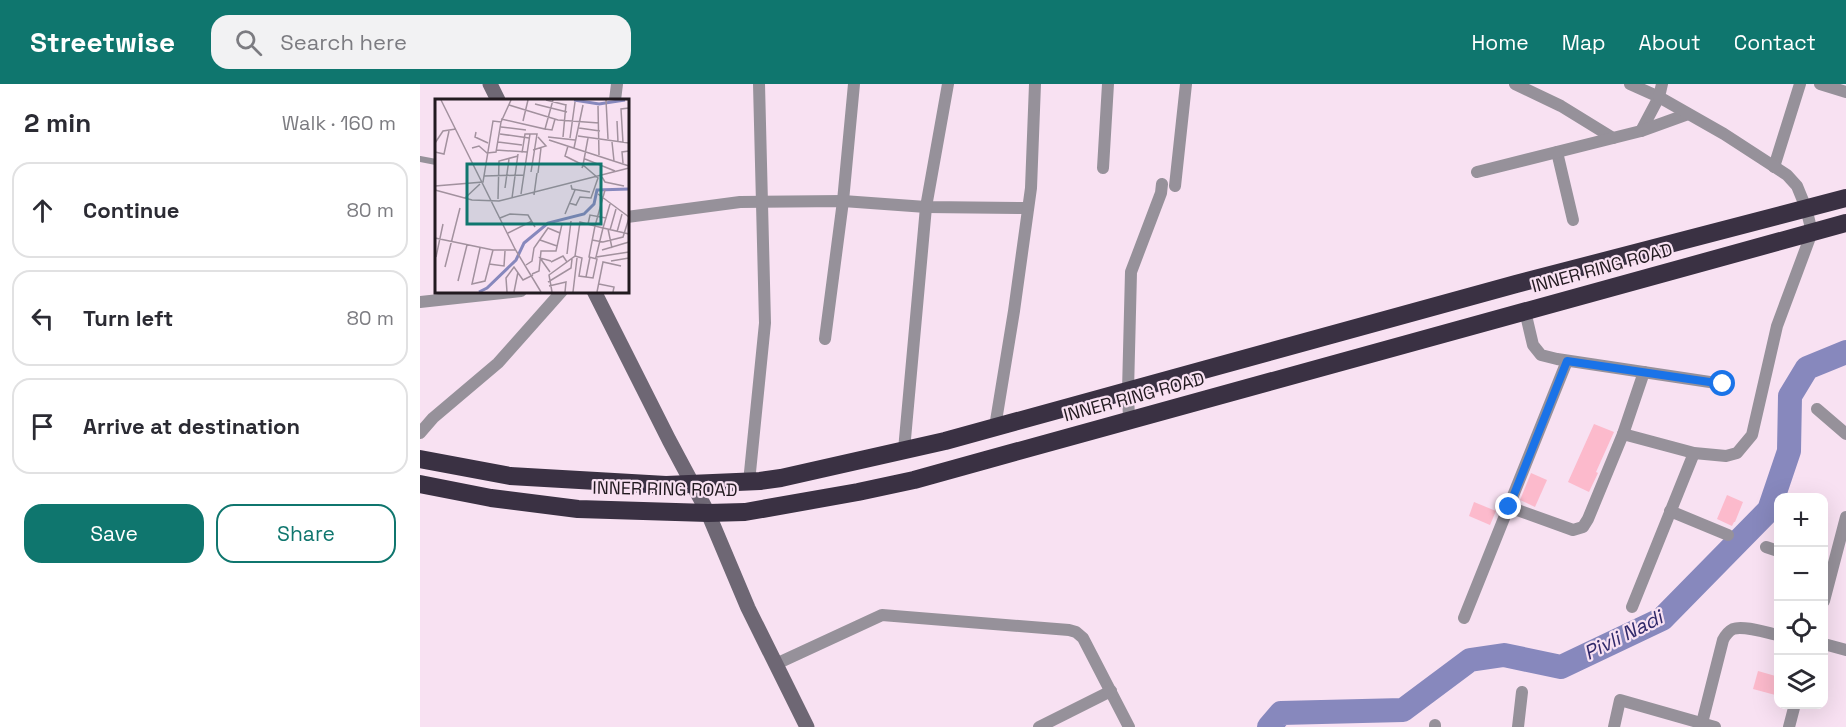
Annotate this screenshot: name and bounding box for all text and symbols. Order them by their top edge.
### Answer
search box [211,15,631,69]
text: Streetwise [30,24,175,60]
icon: search [232,26,265,59]
text: Search here [280,28,407,56]
text: Home [1471,29,1529,56]
text: Map [1562,29,1606,56]
text: About [1639,29,1701,56]
text: Contact [1734,29,1816,56]
inset map [435,99,628,292]
text: 2 min [24,106,91,140]
text: Walk · 160 m [282,110,396,136]
icon: ahead [26,194,59,227]
text: Continue [83,196,179,224]
text: 80 m [346,197,394,223]
street label: INNER RING ROAD [1529,238,1675,297]
icon: left [26,302,59,335]
text: Turn left [83,304,173,332]
text: 80 m [346,305,394,331]
street label: INNER RING ROAD [1061,367,1207,426]
route start [1709,370,1735,396]
icon: arrive [26,410,59,443]
text: Arrive at destination [83,412,300,440]
street label: INNER RING ROAD [592,476,738,501]
route end [1495,493,1521,519]
map controls [1774,493,1828,709]
button: + [1774,493,1828,547]
button: Save [24,504,204,563]
button: Share [216,504,396,563]
button: − [1774,547,1828,601]
button: locate [1774,601,1828,655]
water label: Pivli Nadi [1579,603,1669,666]
button: layers [1774,655,1828,709]

